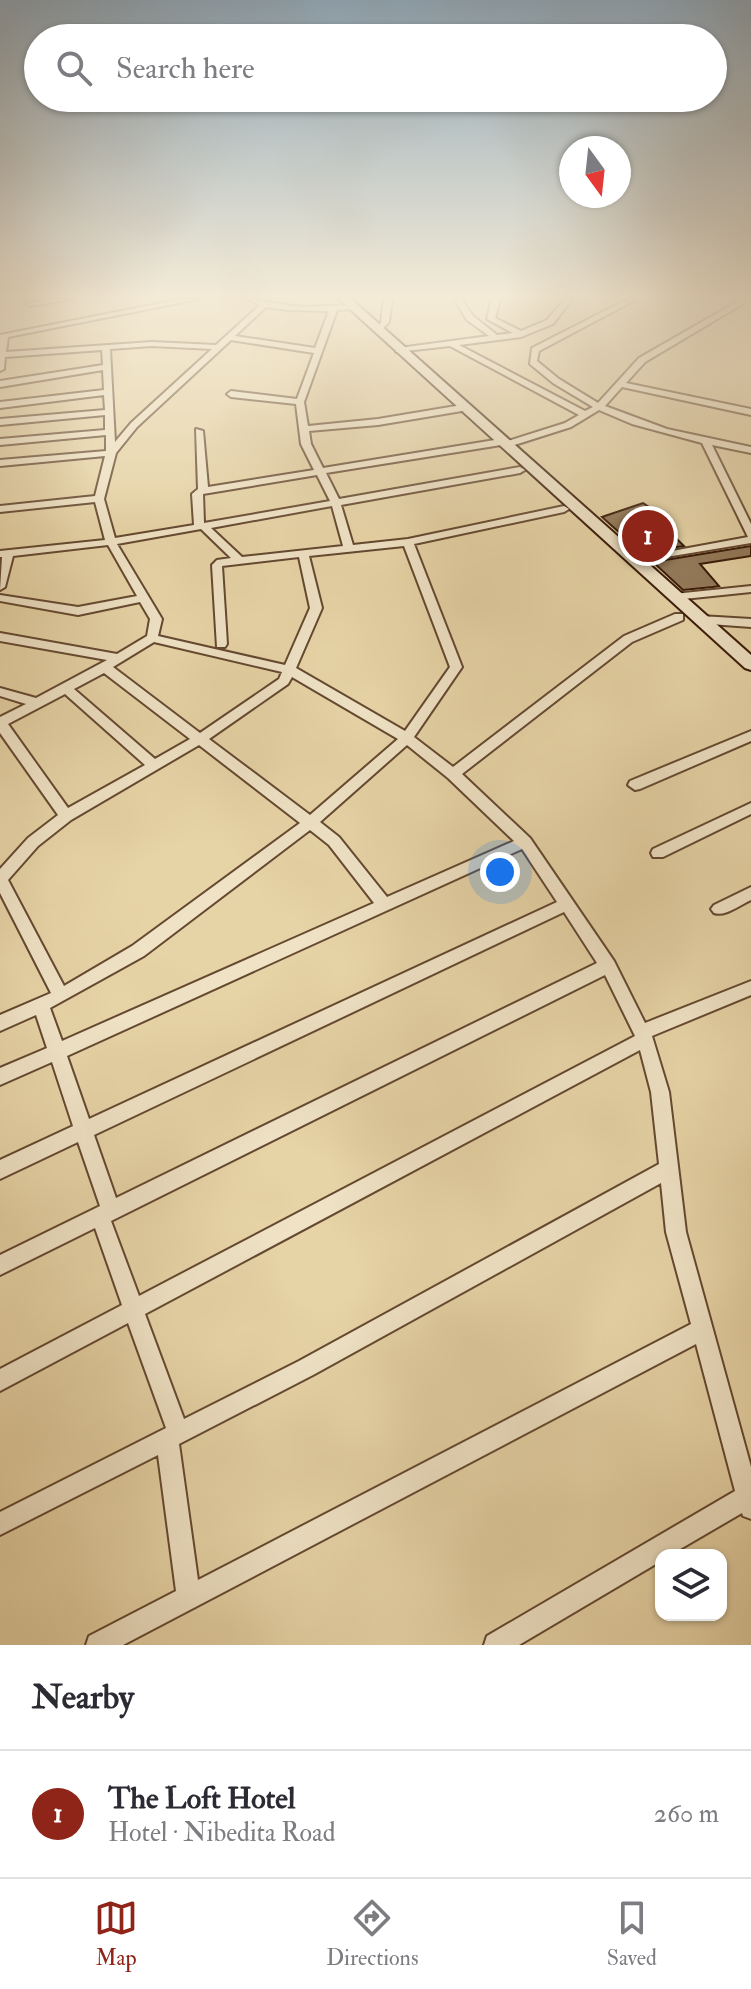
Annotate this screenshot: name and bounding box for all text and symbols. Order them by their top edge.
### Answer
search box [24,24,727,112]
icon: search [52,46,96,90]
text: Search here [116,50,255,87]
north arrow [559,136,631,208]
pin: 1 [622,506,674,566]
your location [480,852,520,892]
map controls [655,1549,727,1621]
button: layers [655,1549,727,1621]
text: Nearby [32,1676,134,1719]
text: The Loft Hotel [108,1780,296,1817]
text: 1 [53,1798,63,1830]
text: 260 m [654,1798,719,1830]
text: Hotel · Nibedita Road [108,1817,336,1849]
tab: Map [94,1896,138,1972]
tab: Directions [326,1896,419,1972]
tab: Saved [607,1896,657,1972]

